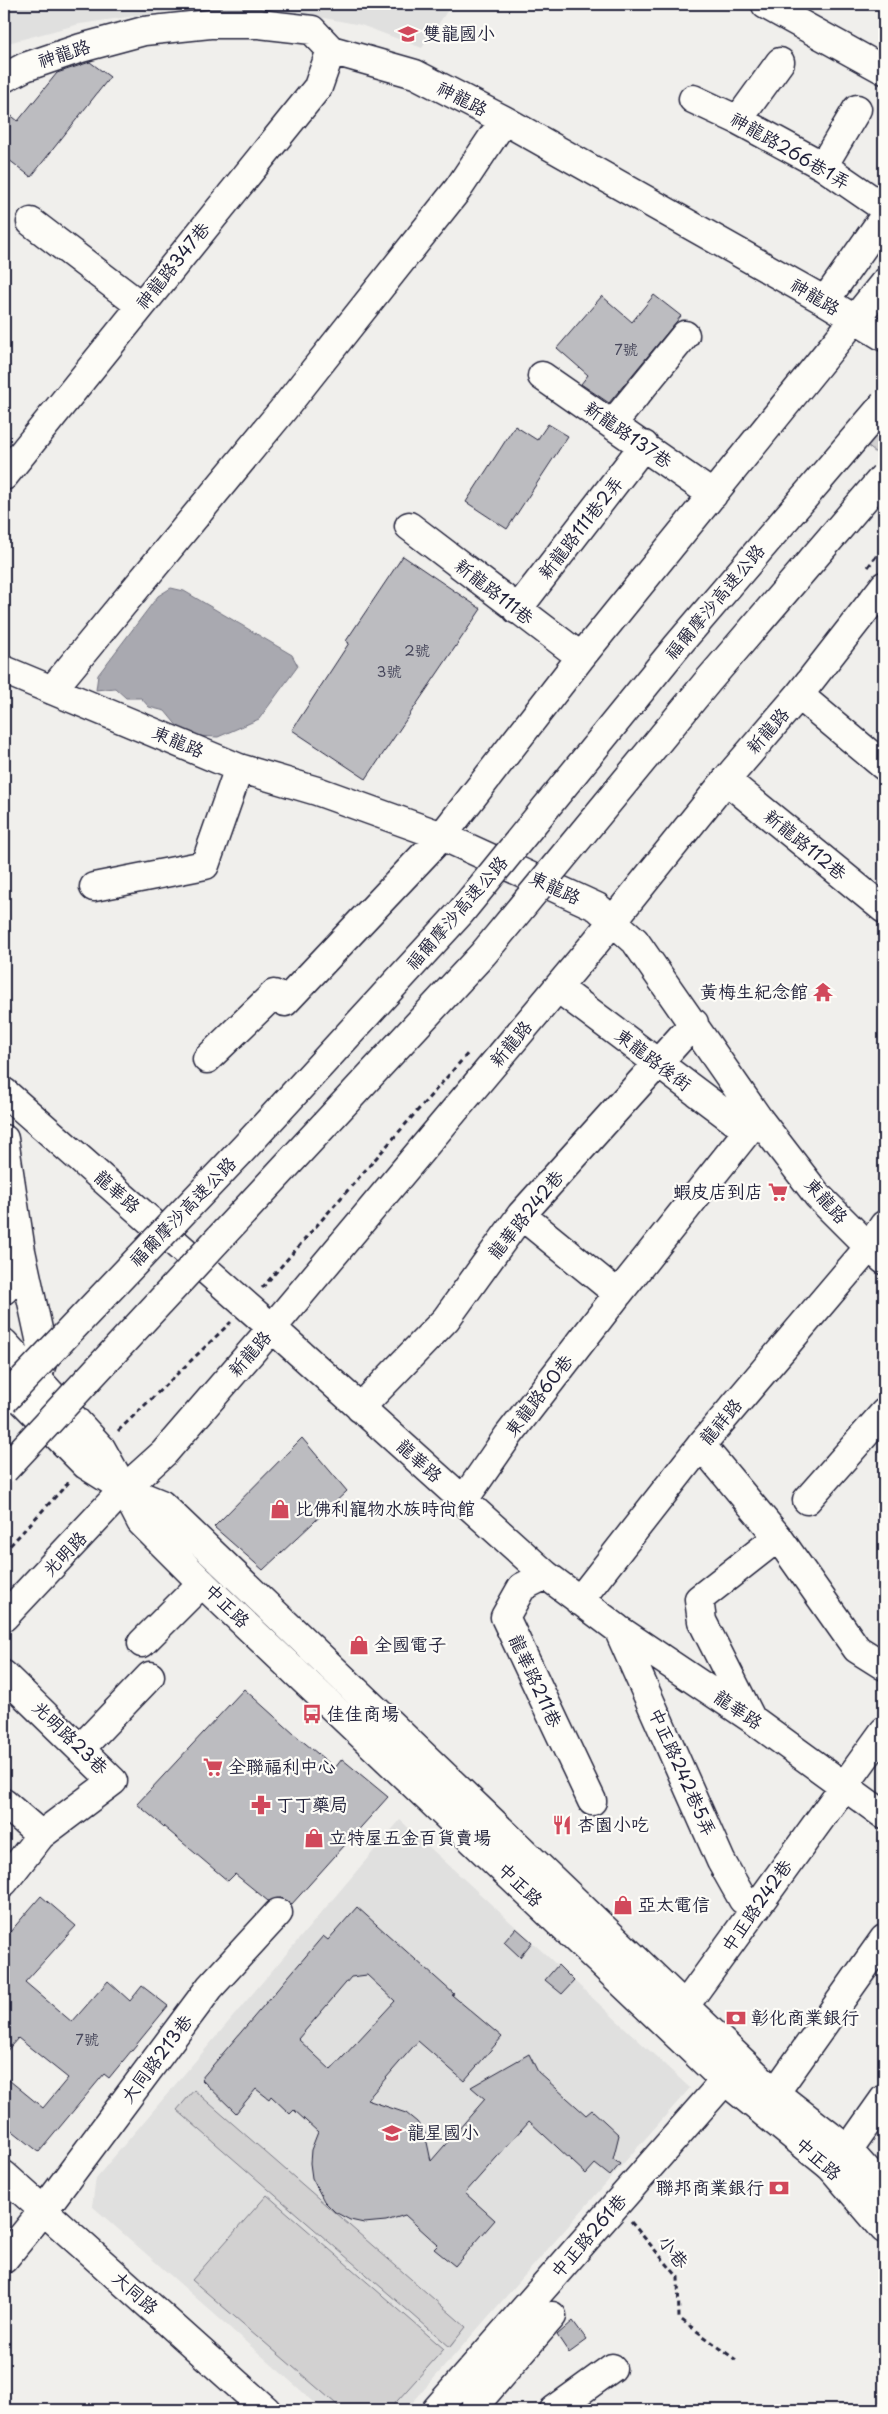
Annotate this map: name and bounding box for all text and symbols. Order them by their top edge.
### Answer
place label: 雙龍國小 [423,19,495,46]
school or university icon: 雙龍國小 [397,23,419,45]
street label: 神龍路 [34,31,93,74]
street label: 神龍路 [432,73,493,122]
street label: 神龍路266巷1弄 [726,104,856,195]
street label: 神龍路347巷 [128,216,216,315]
street label: 神龍路 [786,270,846,321]
house number: 7號 [614,337,638,360]
street label: 新龍路137巷 [579,394,678,474]
street label: 新龍路111巷2弄 [531,470,629,585]
street label: 福爾摩沙高速公路 [657,537,770,665]
street label: 新龍路111巷 [450,551,540,630]
house number: 2號 [404,638,430,661]
house number: 3號 [377,659,401,682]
street label: 新龍路 [739,701,795,759]
street label: 東龍路 [148,718,209,764]
street label: 新龍路112巷 [759,802,853,886]
street label: 福爾摩沙高速公路 [398,849,513,975]
street label: 東龍路 [525,863,586,910]
place label: 黃梅生紀念館 [700,977,808,1004]
temple icon: 黃梅生紀念館 [812,981,834,1003]
street label: 新龍路 [482,1014,538,1072]
street label: 東龍路後街 [610,1021,698,1097]
street label: 福爾摩沙高速公路 [122,1150,242,1272]
street label: 龍華路 [89,1163,147,1219]
street label: 龍華路242巷 [480,1164,569,1265]
street label: 東龍路 [799,1171,855,1229]
place label: 蝦皮店到店 [673,1177,763,1204]
supermarket icon: 蝦皮店到店 [767,1181,789,1203]
street label: 新龍路 [221,1324,277,1382]
street label: 東龍路60巷 [497,1348,579,1442]
street label: 龍祥路 [692,1392,748,1450]
street label: 龍華路 [391,1432,449,1488]
place label: 比佛利寵物水族時尚館 [295,1494,475,1521]
shop icon: 比佛利寵物水族時尚館 [269,1498,291,1520]
street label: 光明路 [35,1524,92,1582]
street label: 中正路 [199,1576,257,1633]
street label: 龍華路211巷 [503,1629,570,1731]
place label: 全國電子 [374,1630,446,1657]
shop icon: 全國電子 [348,1634,370,1656]
street label: 龍華路 [709,1682,769,1735]
street label: 光明路23巷 [27,1694,115,1780]
place label: 佳佳商場 [327,1699,399,1726]
bus stop icon: 佳佳商場 [301,1703,323,1725]
street label: 中正路242巷5弄 [643,1703,724,1840]
place label: 全聯福利中心 [228,1752,336,1779]
supermarket icon: 全聯福利中心 [202,1756,224,1778]
place label: 丁丁藥局 [276,1790,348,1817]
pharmacy icon: 丁丁藥局 [250,1794,272,1816]
place label: 杏園小吃 [577,1810,649,1837]
restaurant icon: 杏園小吃 [551,1814,573,1836]
place label: 立特屋五金百貨賣場 [329,1823,491,1850]
shop icon: 立特屋五金百貨賣場 [303,1827,325,1849]
street label: 中正路242巷 [714,1853,798,1957]
street label: 中正路 [492,1855,550,1912]
place label: 亞太電信 [638,1890,710,1917]
shop icon: 亞太電信 [612,1894,634,1916]
place label: 彰化商業銀行 [751,2003,859,2030]
bank icon: 彰化商業銀行 [725,2007,747,2029]
street label: 大同路213巷 [113,2008,198,2108]
house number: 7號 [75,2027,99,2050]
place label: 龍星國小 [407,2118,479,2145]
school or university icon: 龍星國小 [381,2122,403,2144]
street label: 中正路 [790,2130,848,2186]
place label: 聯邦商業銀行 [656,2173,764,2200]
bank icon: 聯邦商業銀行 [768,2177,790,2199]
street label: 中正路261巷 [543,2187,632,2283]
street label: 小巷 [652,2229,696,2274]
street label: 大同路 [107,2264,165,2320]

